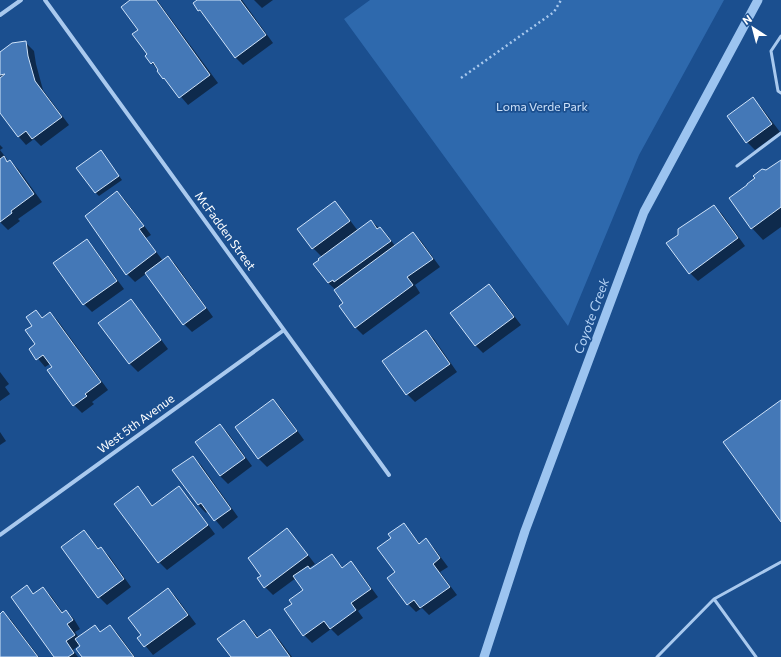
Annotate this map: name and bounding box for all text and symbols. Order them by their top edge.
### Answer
north arrow [733,8,773,48]
text: N [740,12,754,27]
park label: Loma Verde Park [496,99,589,113]
street label: McFadden Street [193,188,259,272]
water label: Coyote Creek [570,275,612,356]
street label: West 5th Avenue [94,391,176,456]

